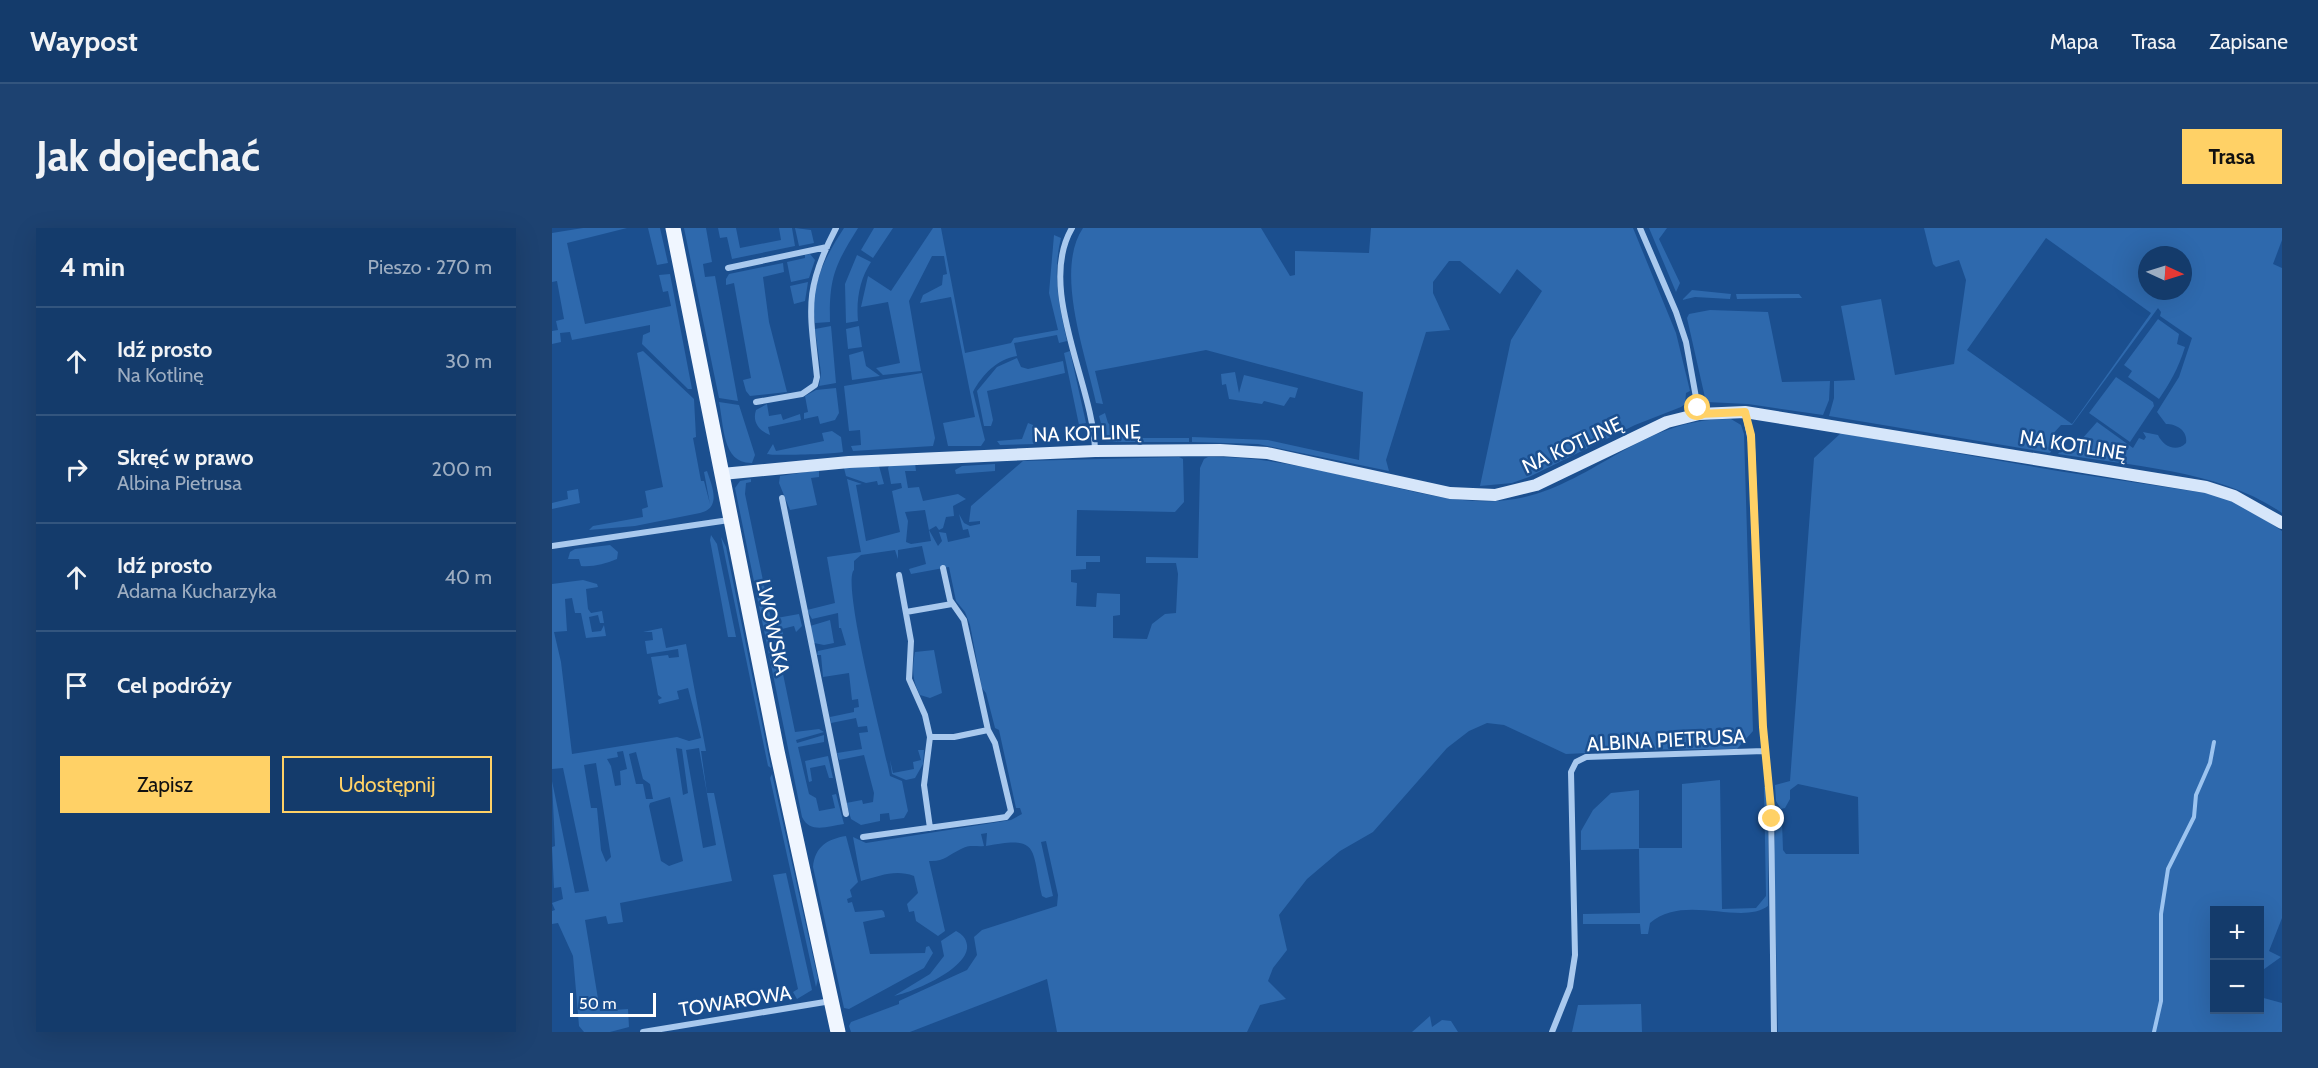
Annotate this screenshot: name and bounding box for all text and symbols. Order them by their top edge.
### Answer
text: Waypost [30,24,138,58]
text: Mapa [2050,29,2098,54]
text: Trasa [2131,29,2176,54]
text: Zapisane [2209,29,2288,54]
button: Trasa [2182,129,2282,184]
text: Jak dojechać [36,130,260,182]
north arrow [2138,246,2192,300]
text: 4 min [60,251,125,283]
text: Pieszo · 270 m [368,255,492,279]
text: Idź prosto [117,336,212,363]
icon: ahead [60,345,93,378]
text: 30 m [445,349,492,373]
text: Na Kotlinę [117,363,204,387]
route start [1684,394,1710,420]
street label: NA KOTLINĘ [1518,411,1627,479]
street label: NA KOTLINĘ [1033,419,1142,447]
street label: NA KOTLINĘ [2018,425,2129,465]
text: Skręć w prawo [117,444,254,471]
icon: right [60,453,93,486]
text: 200 m [432,457,492,481]
text: Albina Pietrusa [117,471,242,495]
text: Idź prosto [117,552,212,579]
icon: ahead [60,561,93,594]
text: 40 m [444,565,492,589]
street label: LWOWSKA [751,577,795,678]
text: Adama Kucharzyka [117,579,277,603]
icon: arrive [60,669,93,702]
text: Cel podróży [117,672,232,699]
street label: ALBINA PIETRUSA [1586,724,1747,756]
button: Zapisz [60,756,270,813]
button: Udostępnij [282,756,492,813]
route end [1758,805,1784,831]
map controls [2210,906,2264,1014]
button: + [2210,906,2264,960]
button: − [2210,960,2264,1014]
street label: TOWAROWA [677,980,794,1022]
scale bar [570,990,656,1018]
text: 50 m [579,994,616,1013]

